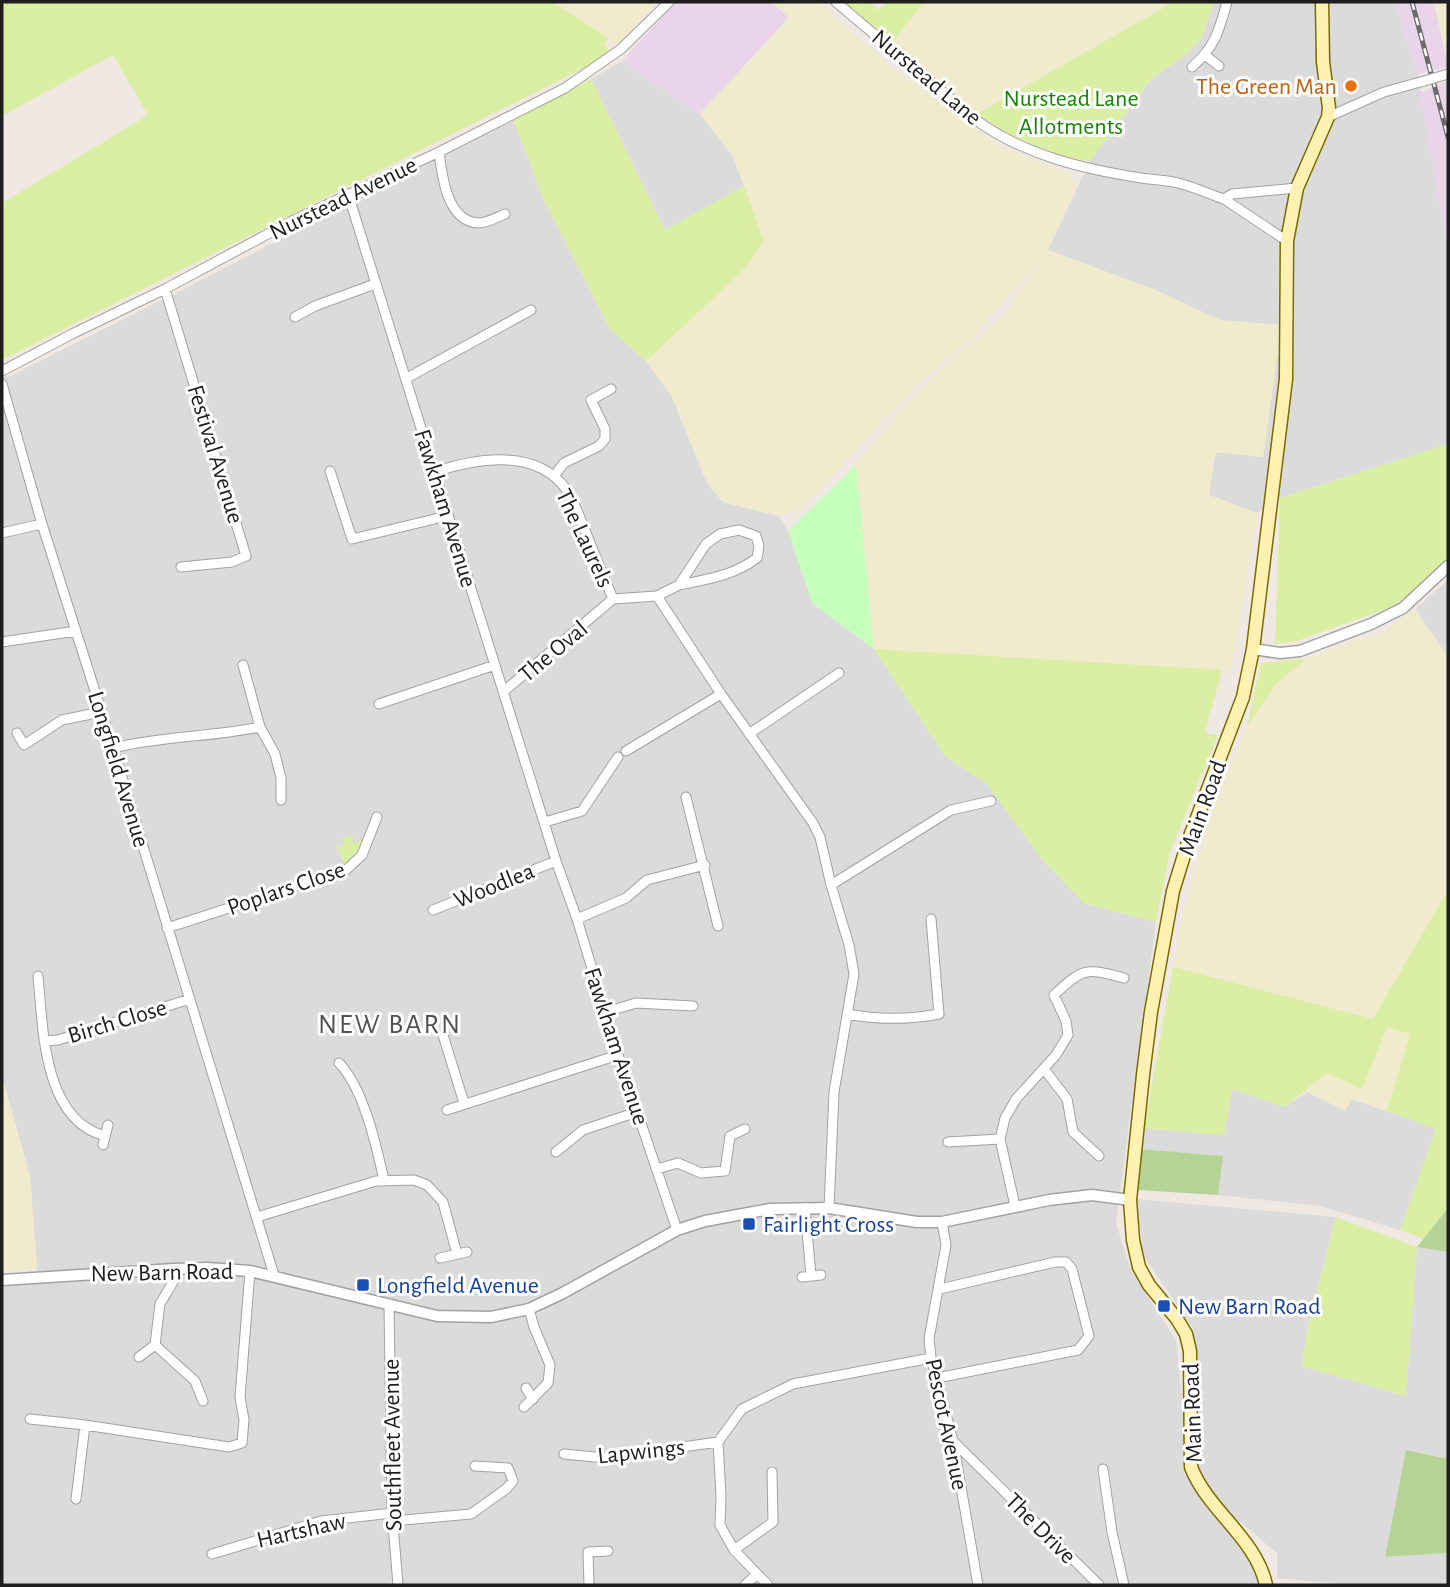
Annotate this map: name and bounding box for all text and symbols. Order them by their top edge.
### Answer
street label: Nurstead Lane [867,25,986,130]
place label: The Green Man [1196,75,1337,99]
marker: The Green Man [1343,78,1359,94]
park label: Nurstead Lane Allotments [1004,87,1138,139]
street label: Nurstead Avenue [266,153,421,245]
street label: Festival Avenue [183,382,248,526]
street label: Fawkham Avenue [410,426,481,590]
street label: The Laurels [551,485,617,591]
street label: The Oval [515,617,592,687]
street label: Longfield Avenue [83,688,153,850]
street label: Main Road [1175,757,1231,859]
street label: Poplars Close [224,858,348,920]
street label: Woodlea [451,859,538,913]
street label: Fawkham Avenue [579,965,653,1128]
street label: Birch Close [65,996,170,1048]
district label: NEW BARN [318,1011,462,1039]
place label: Fairlight Cross [763,1213,894,1237]
marker: Fairlight Cross [741,1216,757,1232]
street label: New Barn Road [90,1260,234,1286]
place label: Longfield Avenue [377,1274,539,1298]
marker: Longfield Avenue [355,1277,371,1293]
place label: New Barn Road [1178,1295,1321,1319]
marker: New Barn Road [1156,1298,1172,1314]
street label: Pescot Avenue [920,1356,972,1492]
street label: Southfleet Avenue [379,1359,407,1531]
street label: Main Road [1179,1363,1207,1463]
street label: Lapwings [596,1435,686,1469]
street label: The Drive [1000,1489,1080,1569]
street label: Hartshaw [254,1509,348,1553]

